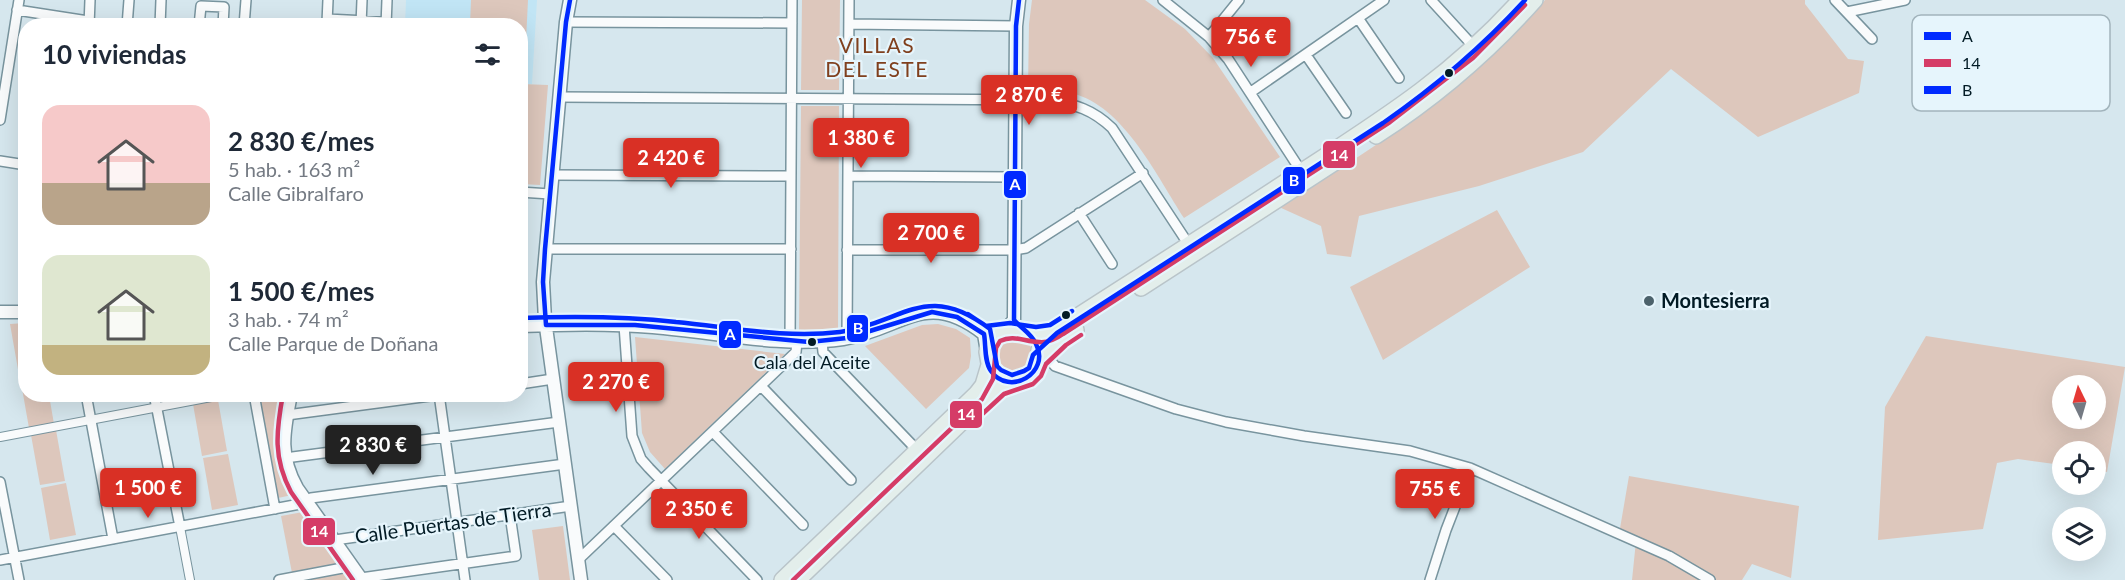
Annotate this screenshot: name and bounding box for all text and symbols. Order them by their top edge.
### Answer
legend [1912,15,2110,111]
pin: 756 € [1209,17,1293,68]
text: 756 € [1225,24,1277,48]
text: A [1962,26,1973,45]
district label: VILLAS DEL ESTE [825,32,929,81]
text: 10 viviendas [42,38,186,70]
icon: filters [471,38,504,71]
text: 14 [1962,53,1981,72]
unlabelled marker [1443,67,1455,79]
pin: 2 870 € [974,75,1084,126]
text: B [1962,80,1972,99]
text: 2 870 € [995,82,1063,106]
pin: 1 380 € [806,118,916,169]
text: 2 830 €/mes [228,125,374,157]
text: 1 380 € [827,125,895,149]
icon: home [90,129,162,201]
pin: 2 420 € [616,138,726,189]
line badge: 14 [1322,140,1356,169]
text: 2 420 € [637,145,705,169]
text: 14 [1330,145,1348,164]
text: 5 hab. · 163 m² [228,157,360,181]
line badge: B [1282,166,1306,195]
line badge: A [1003,170,1027,199]
text: B [1289,170,1299,189]
text: A [1008,174,1021,193]
text: Calle Gibralfaro [228,181,364,205]
pin: 2 700 € [876,213,986,264]
text: 2 700 € [897,220,965,244]
text: 1 500 €/mes [228,275,374,307]
icon: home [90,279,162,351]
place label: Montesierra [1661,288,1770,312]
marker: Montesierra [1642,294,1656,308]
text: 3 hab. · 74 m² [228,307,349,331]
unlabelled marker [1060,309,1072,321]
line badge: B [846,314,869,343]
text: B [853,318,863,337]
line badge: A [718,320,742,349]
text: A [723,324,736,343]
text: Calle Parque de Doñana [228,331,438,355]
marker: Cala del Aceite [806,336,818,348]
place label: Cala del Aceite [754,351,870,373]
pin: 2 270 € [561,362,671,413]
text: 2 270 € [582,369,650,393]
north arrow [2052,375,2106,429]
map controls [2052,375,2106,561]
line badge: 14 [949,400,983,429]
text: 14 [957,404,975,423]
pin: 2 830 € [318,425,428,476]
text: 2 830 € [339,432,407,456]
button: locate [2052,441,2106,495]
pin: 1 500 € [93,468,203,519]
pin: 755 € [1393,469,1477,520]
text: 1 500 € [114,475,182,499]
text: 755 € [1409,476,1461,500]
pin: 2 350 € [644,489,754,540]
street label: Calle Puertas de Tierra [353,496,553,548]
text: 2 350 € [665,496,733,520]
button: layers [2052,507,2106,561]
line badge: 14 [302,517,336,546]
text: 14 [310,521,328,540]

